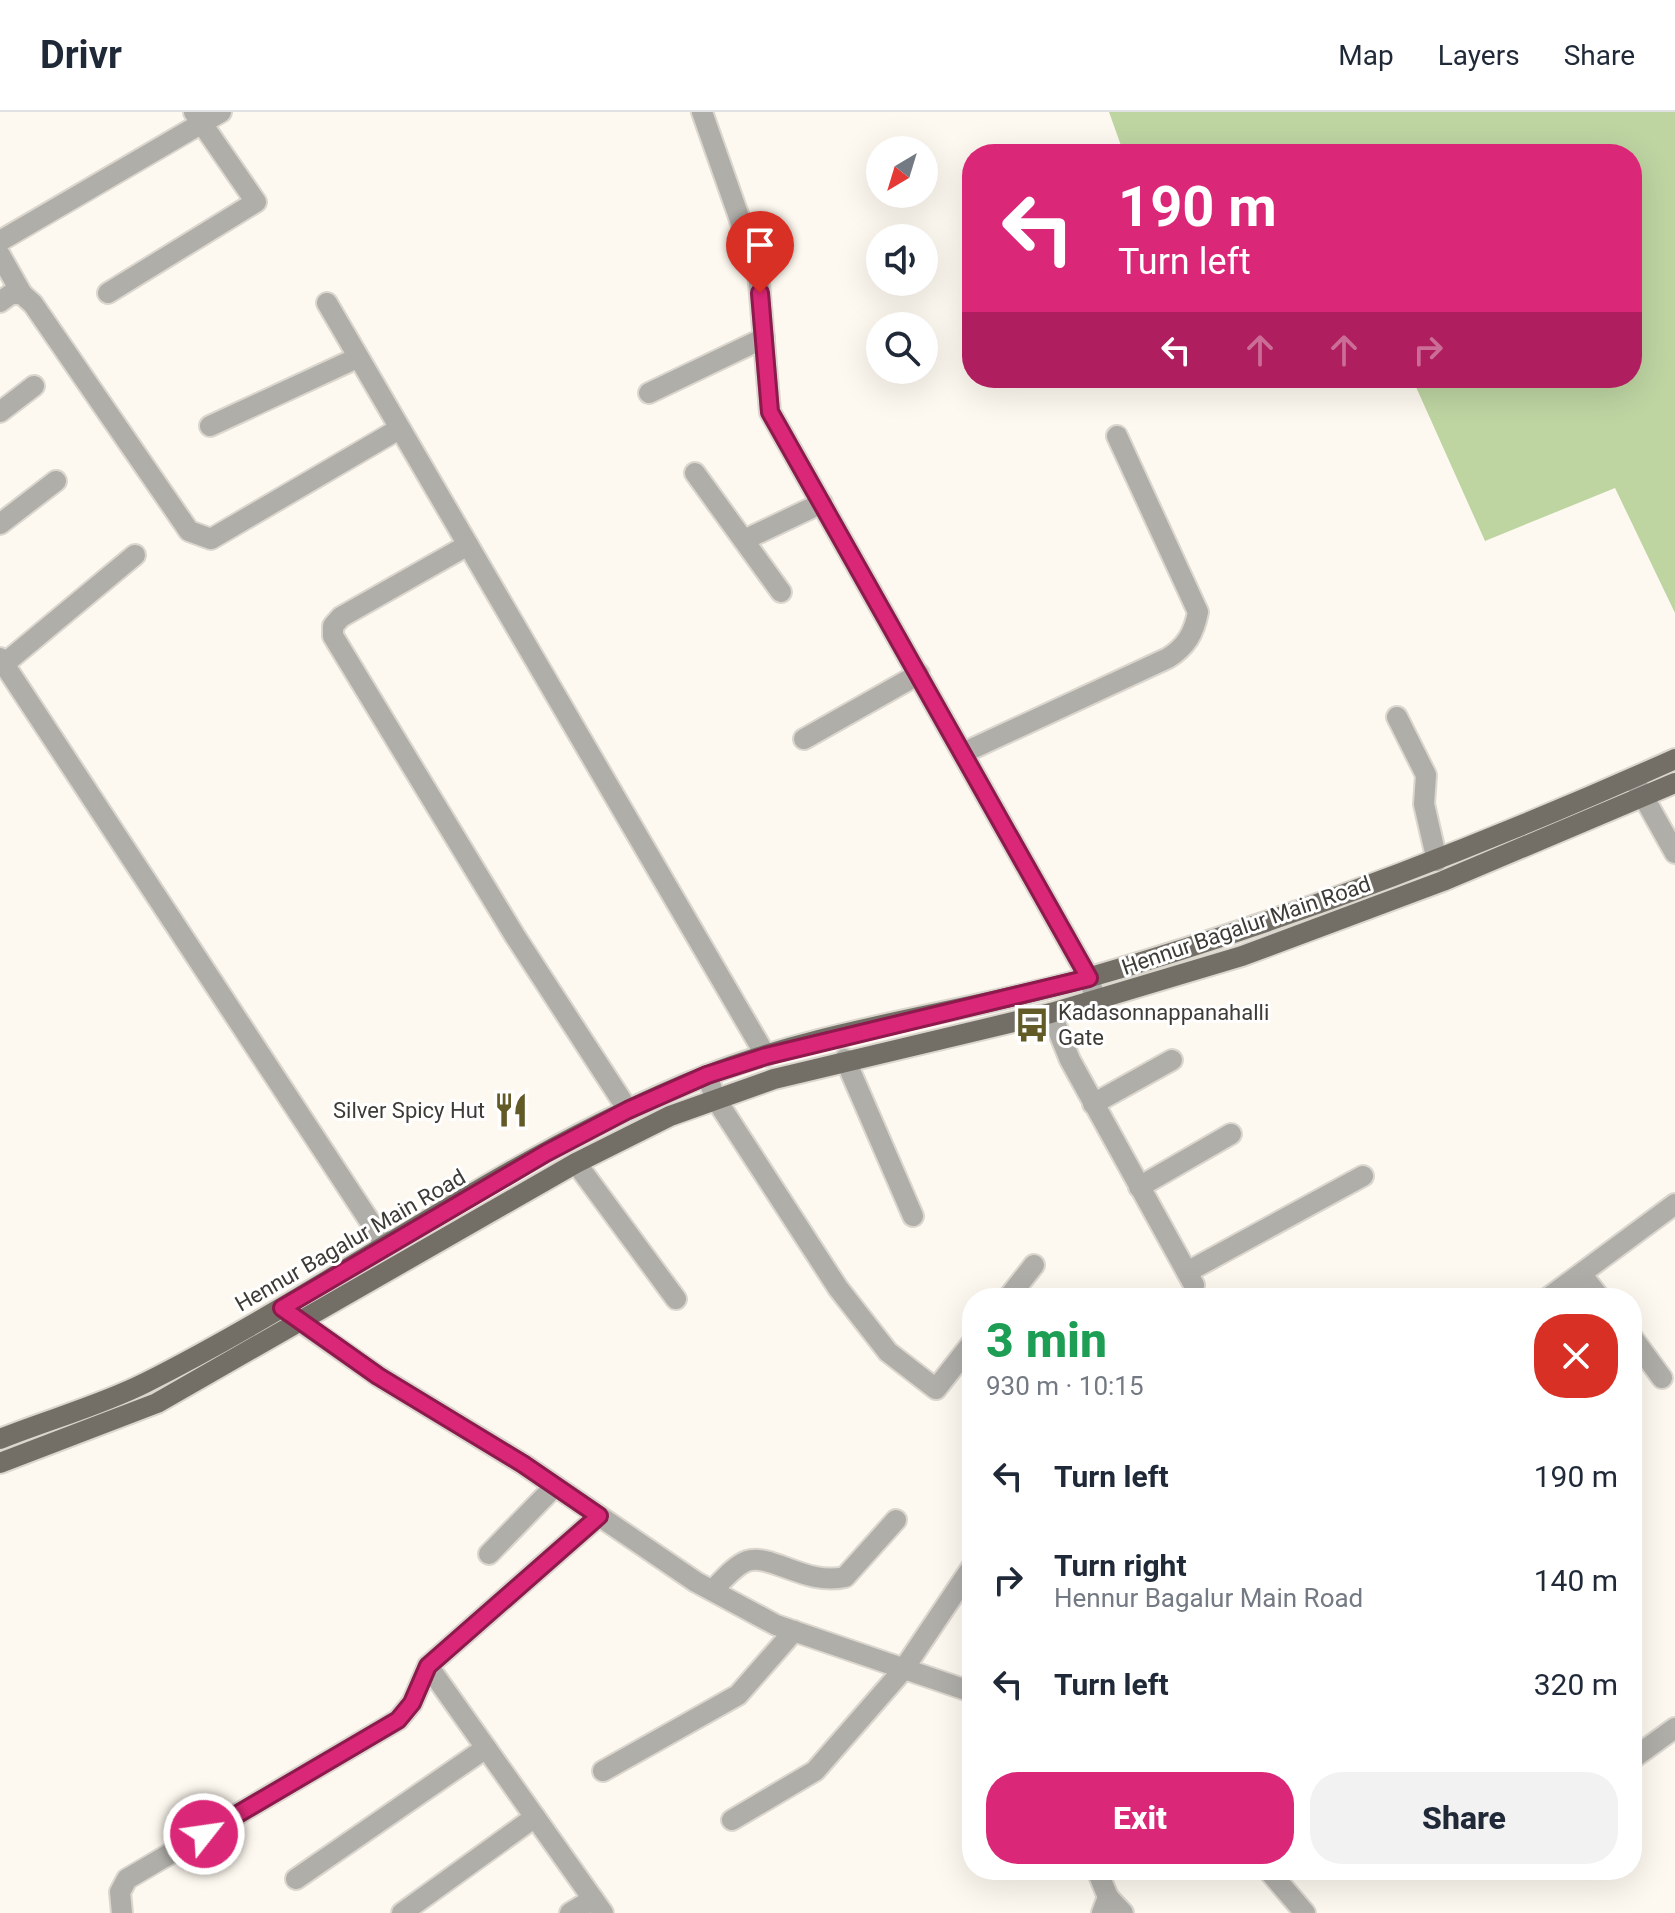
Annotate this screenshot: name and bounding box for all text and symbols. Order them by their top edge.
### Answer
text: Drivr [40,33,122,77]
text: Map [1338,39,1394,72]
text: Layers [1438,39,1520,72]
text: Share [1564,39,1635,72]
north arrow [866,136,938,208]
map controls [866,136,938,384]
text: 190 m [1118,174,1277,240]
icon: left [986,176,1090,280]
pin [726,211,794,293]
icon: arrive [738,223,782,267]
button: sound [866,224,938,296]
text: Turn left [1118,241,1251,283]
button: search [866,312,938,384]
icon: left [1154,328,1198,372]
icon: ahead [1238,328,1282,372]
icon: ahead [1322,328,1366,372]
icon: right [1406,328,1450,372]
street label: Hennur Bagalur Main Road [1118,871,1374,980]
place label: Kadasonnappanahalli Gate [1058,1000,1269,1050]
bus stop icon: Kadasonnappanahalli Gate [1013,1006,1051,1044]
restaurant icon: Silver Spicy Hut [492,1091,530,1129]
place label: Silver Spicy Hut [333,1098,485,1123]
street label: Hennur Bagalur Main Road [231,1164,470,1317]
text: 3 min [986,1312,1107,1369]
button: close [1534,1314,1618,1398]
text: 930 m · 10:15 [986,1371,1144,1401]
icon: left [986,1454,1030,1498]
text: Turn left [1054,1459,1169,1494]
text: 190 m [1534,1459,1618,1494]
text: Turn right [1054,1548,1187,1583]
icon: right [986,1558,1030,1602]
text: 140 m [1534,1563,1618,1598]
text: Hennur Bagalur Main Road [1054,1583,1363,1613]
icon: left [986,1662,1030,1706]
text: Turn left [1054,1667,1169,1702]
text: 320 m [1534,1667,1618,1702]
button: Exit [986,1772,1294,1864]
button: Share [1310,1772,1618,1864]
position arrow [162,1792,246,1876]

